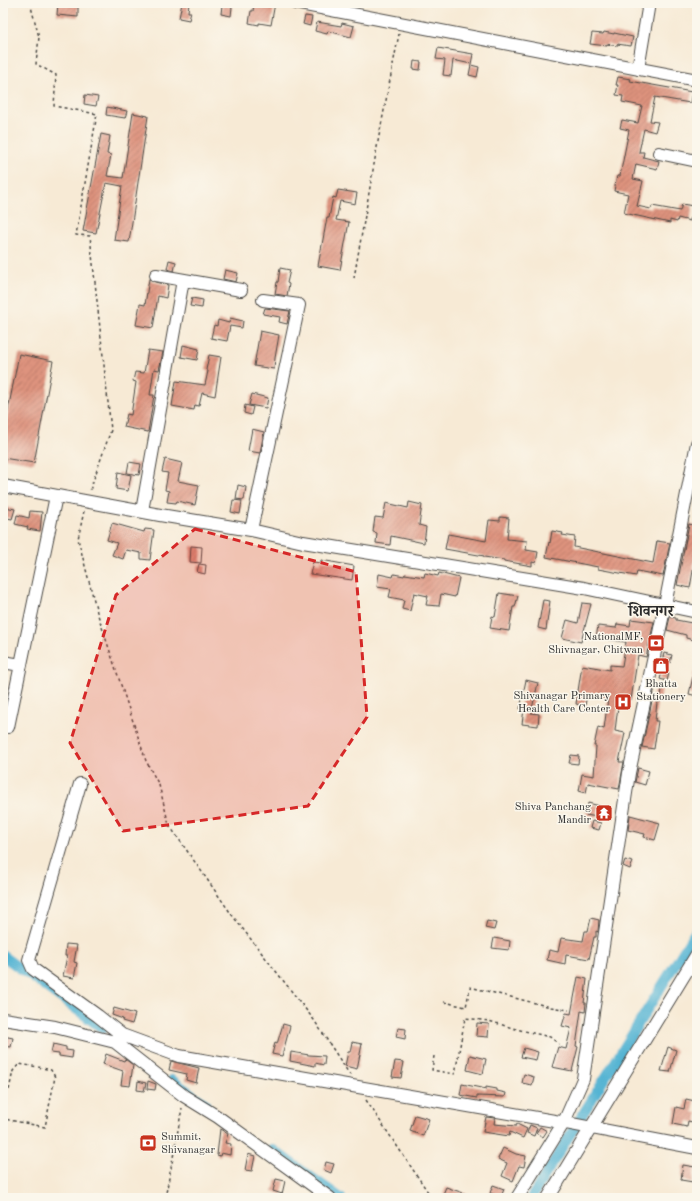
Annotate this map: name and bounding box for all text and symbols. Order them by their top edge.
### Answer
district label: शिवनगर [627,602,675,620]
place label: NationalMF, Shivnagar, Chitwan [548,632,643,656]
bank icon: NationalMF, Shivnagar, Chitwan [646,633,666,653]
shop icon: Bhatta Stationery [651,656,671,676]
place label: Bhatta Stationery [636,679,686,703]
place label: Shivanagar Primary Health Care Center [514,691,610,715]
hospital icon: Shivanagar Primary Health Care Center [613,692,633,712]
place label: Shiva Panchang Mandir [515,802,591,826]
temple icon: Shiva Panchang Mandir [594,803,614,823]
place label: Summit, Shivanagar [161,1132,215,1156]
bank icon: Summit, Shivanagar [138,1133,158,1153]

